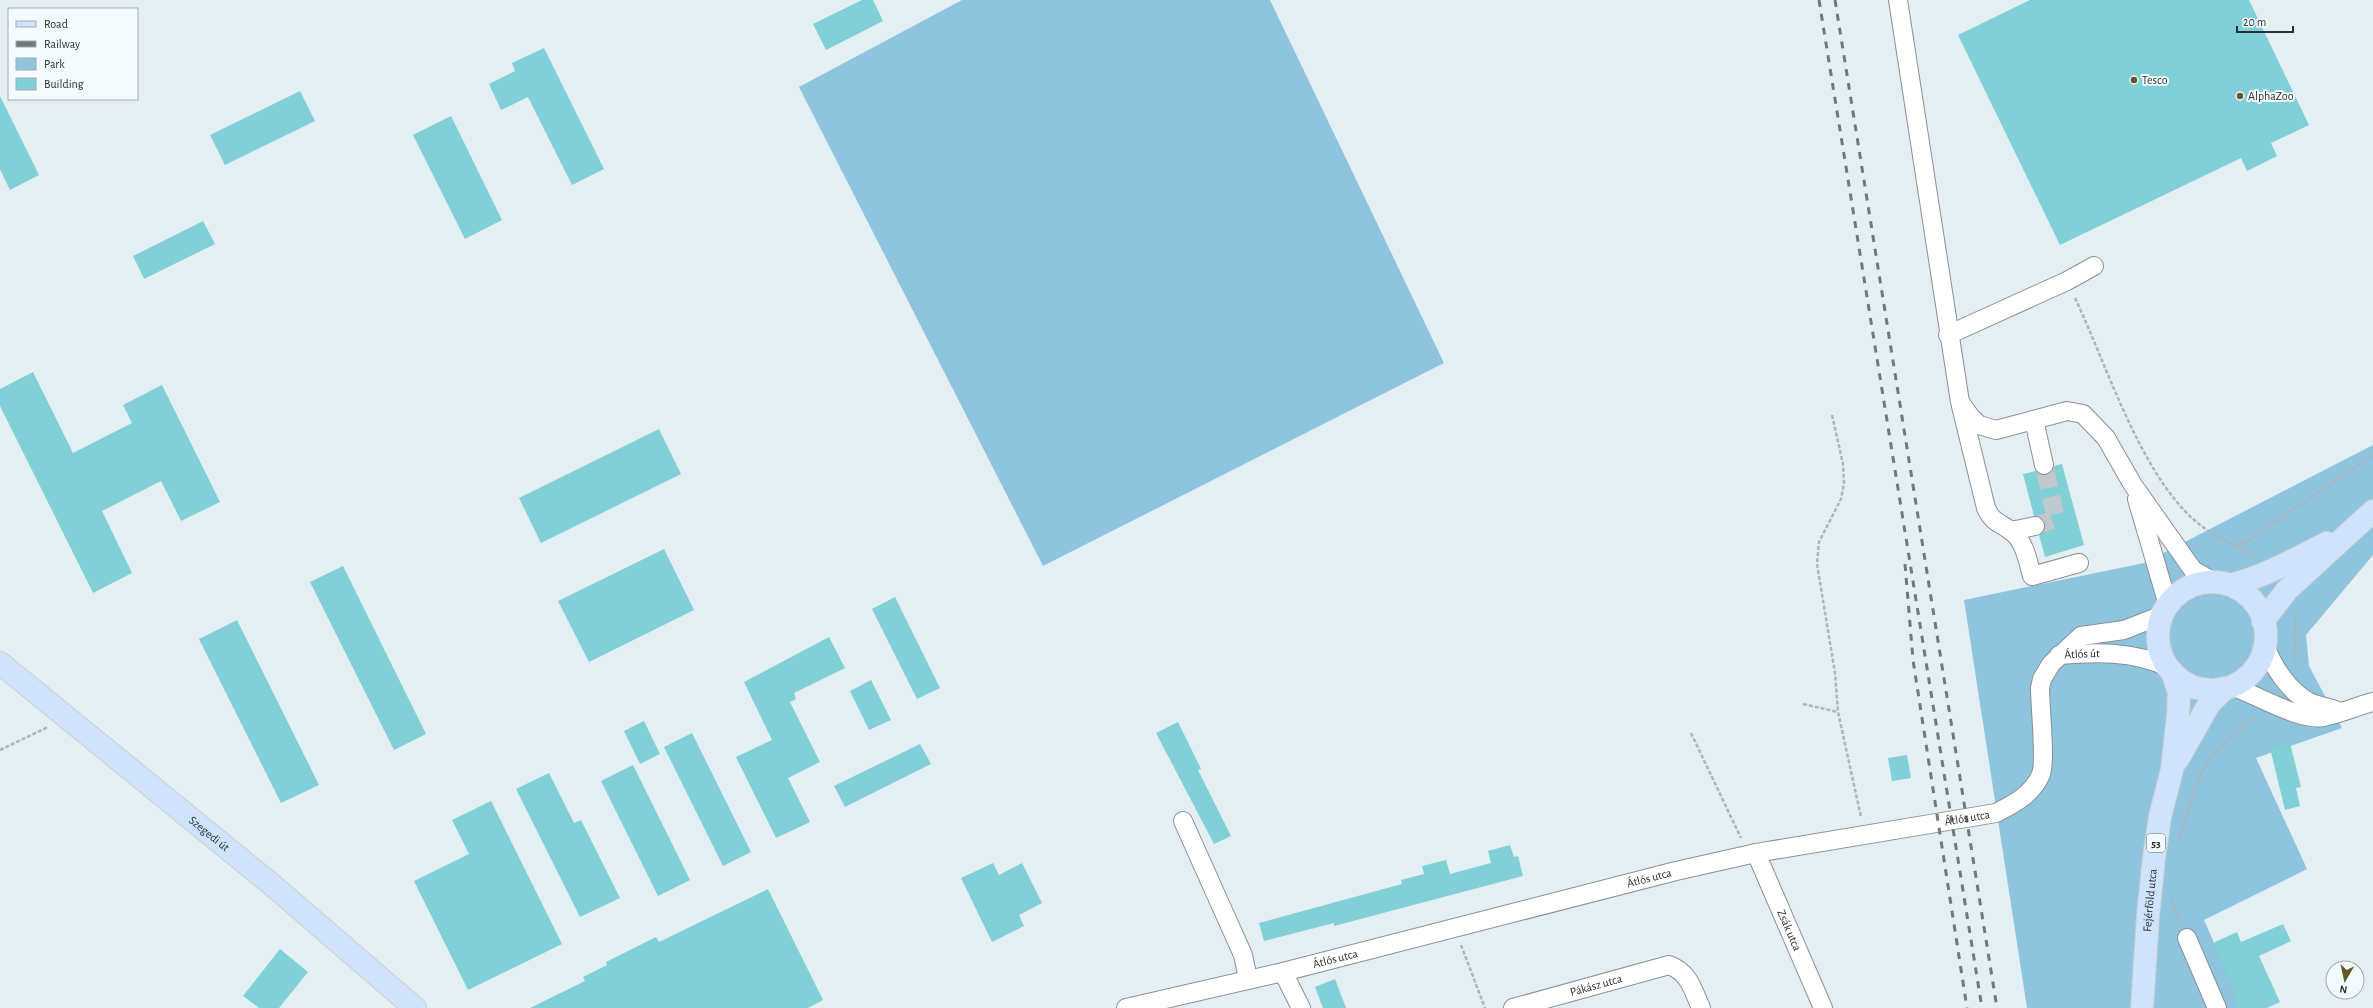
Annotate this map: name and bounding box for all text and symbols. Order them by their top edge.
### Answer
legend [8,8,138,100]
scale bar [2237,8,2293,34]
text: 20 m [2243,16,2266,28]
text: Road [44,18,68,30]
text: Railway [44,38,80,51]
text: Park [44,58,65,70]
place label: Tesco [2142,74,2168,86]
marker: Tesco [2129,75,2139,85]
text: Building [44,78,84,90]
place label: AlphaZoo [2248,90,2294,102]
marker: AlphaZoo [2235,91,2245,101]
street label: Átlós út [2064,647,2100,661]
street label: Átlós utca [1944,808,1991,827]
street label: Szegedi út [187,814,232,854]
road number: 53 [2147,834,2165,852]
street label: Átlós utca [1625,866,1673,889]
street label: Fejérföld utca [2141,868,2159,932]
street label: Zsák utca [1775,908,1804,953]
street label: Átlós utca [1311,947,1359,970]
north arrow [2325,960,2365,1000]
street label: Pákász utca [1569,972,1624,998]
text: N [2339,983,2348,995]

